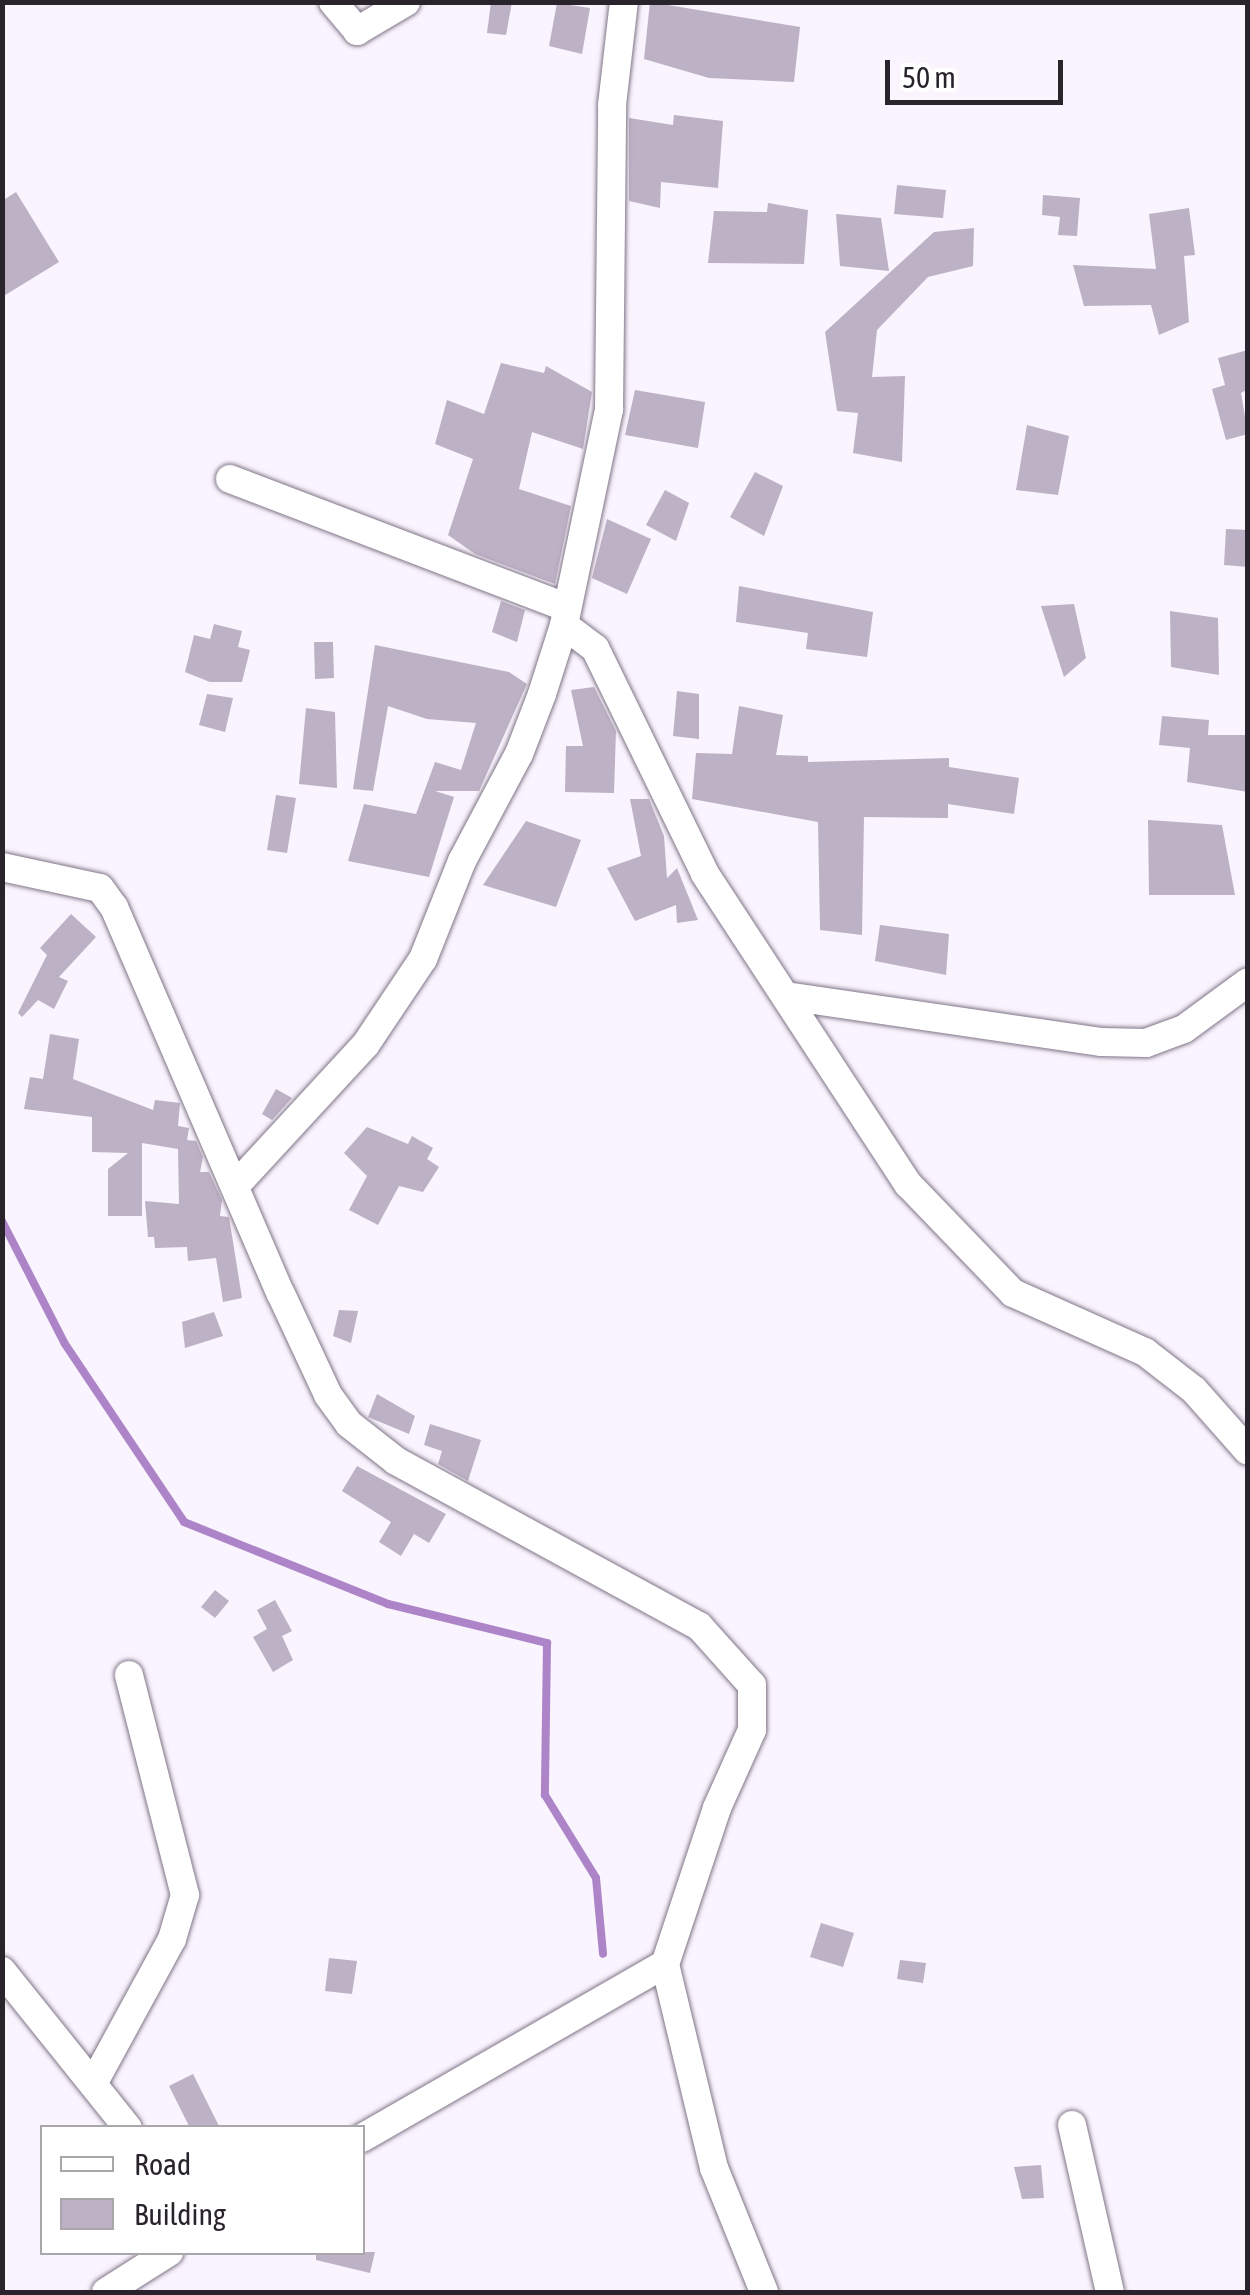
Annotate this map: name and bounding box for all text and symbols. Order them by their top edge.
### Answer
scale bar [890,40,1068,102]
text: 50 m [902,60,956,94]
legend [40,2125,365,2255]
text: Road [134,2147,191,2181]
text: Building [134,2197,226,2231]

